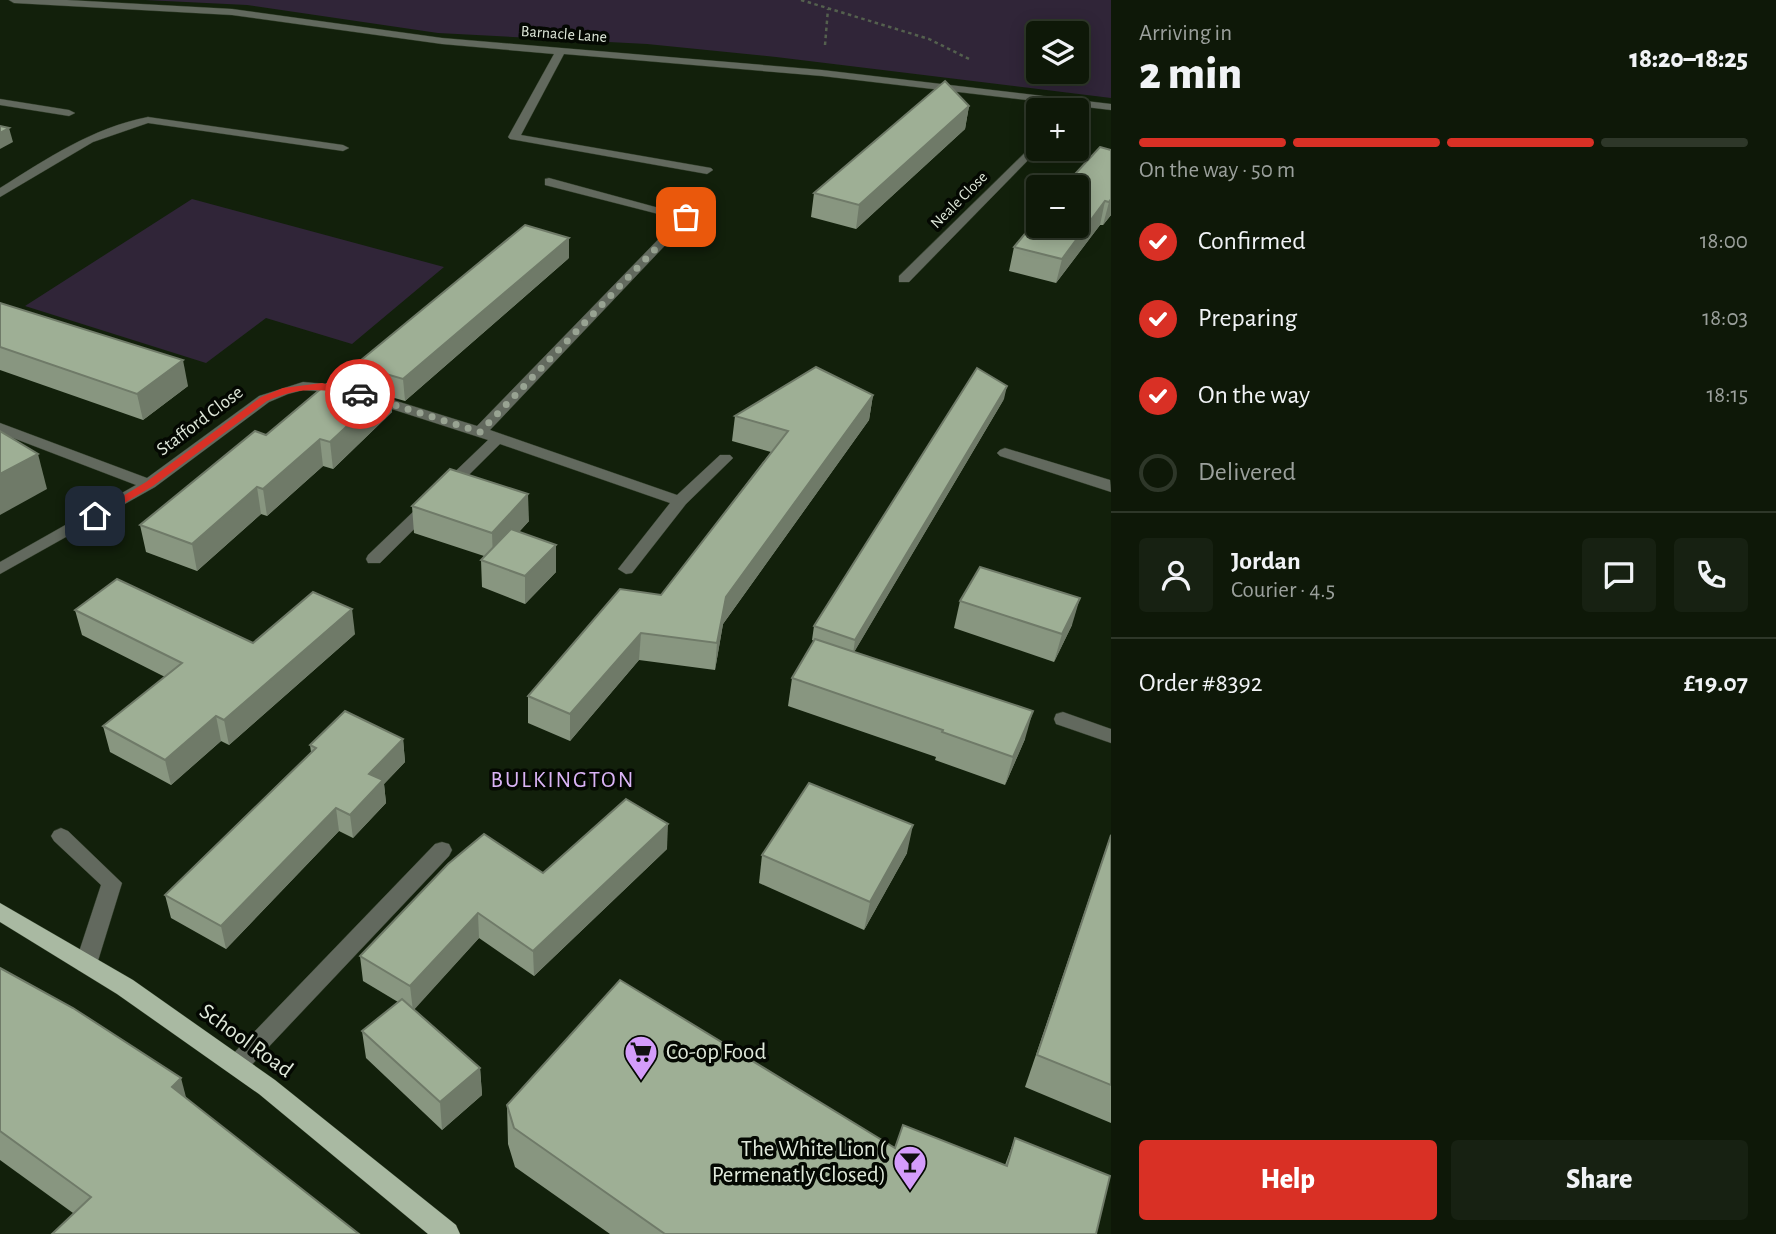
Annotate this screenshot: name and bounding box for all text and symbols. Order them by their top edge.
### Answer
map controls [1026,21,1089,238]
button: layers [1026,21,1089,84]
text: Arriving in [1139,22,1232,45]
street label: Barnacle Lane [520,23,608,45]
text: 18:20–18:25 [1629,46,1748,72]
text: 2 min [1139,51,1242,97]
button: + [1026,98,1089,161]
text: On the way · 50 m [1139,159,1295,182]
street label: Neale Close [928,169,990,231]
button: − [1026,175,1089,238]
pin [656,187,716,247]
icon: bag [667,198,705,236]
icon: check [1139,223,1177,261]
text: Confirmed [1198,228,1306,254]
text: 18:00 [1700,230,1748,253]
icon: check [1139,300,1177,338]
text: Preparing [1198,305,1297,331]
text: 18:03 [1702,307,1748,330]
courier [325,359,395,429]
icon: car [341,375,379,413]
icon: check [1139,377,1177,415]
text: On the way [1198,382,1310,408]
street label: Stafford Close [153,383,247,459]
text: 18:15 [1706,384,1748,407]
text: Delivered [1198,459,1296,485]
pin [65,486,125,546]
icon: home [76,497,114,535]
button: person [1139,538,1213,612]
button: chat [1582,538,1656,612]
button: phone [1674,538,1748,612]
text: Jordan [1231,548,1301,574]
text: Courier · 4.5 [1231,579,1335,602]
text: Order #8392 [1139,670,1263,696]
text: £19.07 [1684,670,1748,696]
district label: BULKINGTON [491,769,635,792]
street label: School Road [195,1000,297,1082]
supermarket icon: Co-op Food [622,1033,660,1082]
place label: Co-op Food [666,1041,766,1064]
place label: The White Lion ( Permenatly Closed) [712,1138,886,1187]
button: Help [1139,1140,1437,1220]
button: Share [1451,1140,1748,1220]
bar icon: The White Lion ( Permenatly Closed) [891,1143,929,1192]

